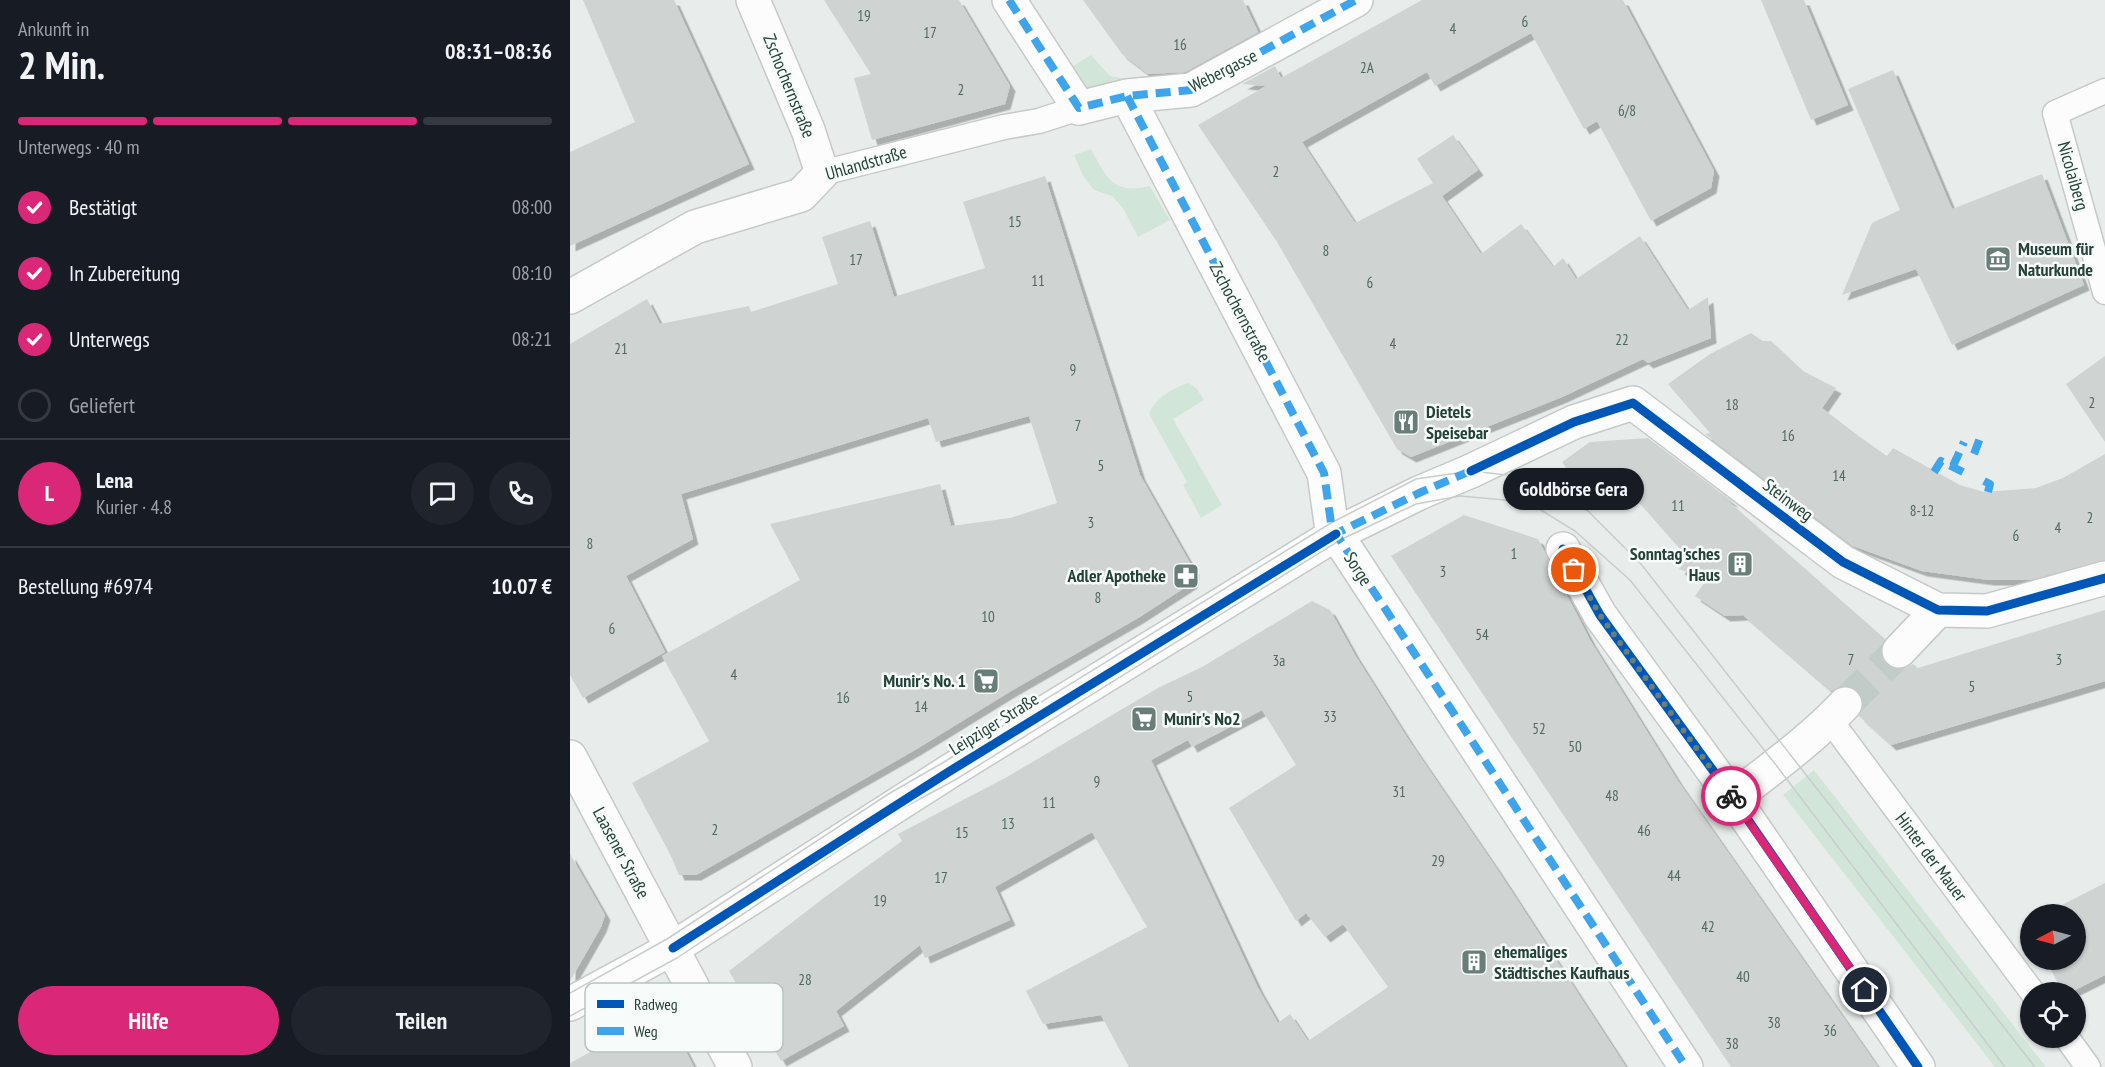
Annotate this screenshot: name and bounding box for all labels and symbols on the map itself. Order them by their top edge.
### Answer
house number: 19 [857,6,871,25]
house number: 6 [1522,12,1529,31]
house number: 4 [1450,19,1457,38]
house number: 17 [923,23,937,42]
street label: Zschochernstraße [758,31,821,141]
house number: 16 [1173,35,1187,54]
street label: Webergasse [1185,44,1261,98]
house number: 2A [1360,58,1375,77]
house number: 2 [958,80,964,99]
house number: 6/8 [1618,101,1636,120]
street label: Nicolaiberg [2053,139,2094,213]
street label: Uhlandstraße [822,140,909,185]
house number: 2 [1273,162,1279,181]
house number: 15 [1008,212,1022,231]
place label: Museum für Naturkunde [2018,237,2094,281]
house number: 8 [1323,241,1329,260]
museum icon: Museum für Naturkunde [1983,244,2013,274]
house number: 17 [849,250,863,269]
street label: Zschochernstraße [1205,258,1276,366]
house number: 11 [1031,271,1045,290]
house number: 6 [1367,273,1374,292]
house number: 22 [1615,330,1629,349]
house number: 4 [1390,334,1397,353]
house number: 21 [614,339,628,358]
house number: 9 [1070,360,1076,379]
house number: 2 [2089,393,2095,412]
house number: 18 [1725,395,1739,414]
place label: Dietels Speisebar [1426,400,1489,444]
restaurant icon: Dietels Speisebar [1391,407,1421,437]
house number: 7 [1075,416,1081,435]
house number: 16 [1781,426,1795,445]
house number: 5 [1098,456,1104,475]
house number: 14 [1832,466,1846,485]
callout: Goldbörse Gera [1504,468,1644,510]
street label: Steinweg [1759,473,1818,526]
house number: 11 [1671,496,1685,515]
house number: 8-12 [1910,501,1934,520]
house number: 2 [2087,508,2093,527]
house number: 3 [1088,513,1094,532]
house number: 4 [2055,518,2062,537]
house number: 6 [2013,526,2020,545]
house number: 8 [587,534,593,553]
place label: Sonntag'sches Haus [1630,542,1720,586]
house number: 1 [1511,544,1517,563]
pin [1548,544,1599,595]
street label: Sorge [1339,548,1378,590]
building icon: Sonntag'sches Haus [1725,549,1755,579]
pharmacy icon: Adler Apotheke [1171,561,1201,591]
house number: 3 [1440,562,1446,581]
place label: Adler Apotheke [1067,564,1166,587]
house number: 8 [1095,588,1101,607]
house number: 10 [981,607,995,626]
house number: 6 [609,619,616,638]
house number: 54 [1475,625,1489,644]
house number: 7 [1848,650,1854,669]
house number: 3 [2056,650,2062,669]
house number: 3a [1273,651,1285,670]
house number: 4 [731,665,738,684]
supermarket icon: Munir's No. 1 [971,666,1001,696]
place label: Munir's No. 1 [883,669,966,692]
house number: 5 [1969,677,1975,696]
street label: Leipziger Straße [945,687,1043,760]
house number: 5 [1187,687,1193,706]
house number: 16 [836,688,850,707]
house number: 14 [914,697,928,716]
supermarket icon: Munir's No2 [1129,704,1159,734]
place label: Munir's No2 [1164,707,1241,730]
house number: 33 [1323,707,1337,726]
house number: 52 [1532,719,1546,738]
house number: 50 [1568,737,1582,756]
courier [1701,766,1761,826]
house number: 9 [1094,772,1100,791]
house number: 31 [1392,782,1406,801]
house number: 48 [1605,786,1619,805]
house number: 11 [1042,793,1056,812]
street label: Laasener Straße [588,803,655,902]
street label: Hinter der Mauer [1891,808,1972,906]
house number: 13 [1001,814,1015,833]
house number: 2 [712,820,718,839]
house number: 46 [1637,821,1651,840]
house number: 15 [955,823,969,842]
house number: 29 [1431,851,1445,870]
house number: 44 [1667,866,1681,885]
house number: 17 [934,868,948,887]
house number: 19 [873,891,887,910]
north arrow [2020,904,2086,970]
house number: 42 [1701,917,1715,936]
place label: ehemaliges Städtisches Kaufhaus [1494,940,1629,984]
building icon: ehemaliges Städtisches Kaufhaus [1459,947,1489,977]
pin [1839,964,1890,1015]
house number: 40 [1736,967,1750,986]
house number: 28 [798,970,812,989]
legend [585,983,783,1052]
text: Radweg [634,994,678,1014]
house number: 38 [1767,1013,1781,1032]
text: Weg [634,1021,658,1041]
house number: 36 [1823,1021,1837,1040]
house number: 38 [1725,1034,1739,1053]

